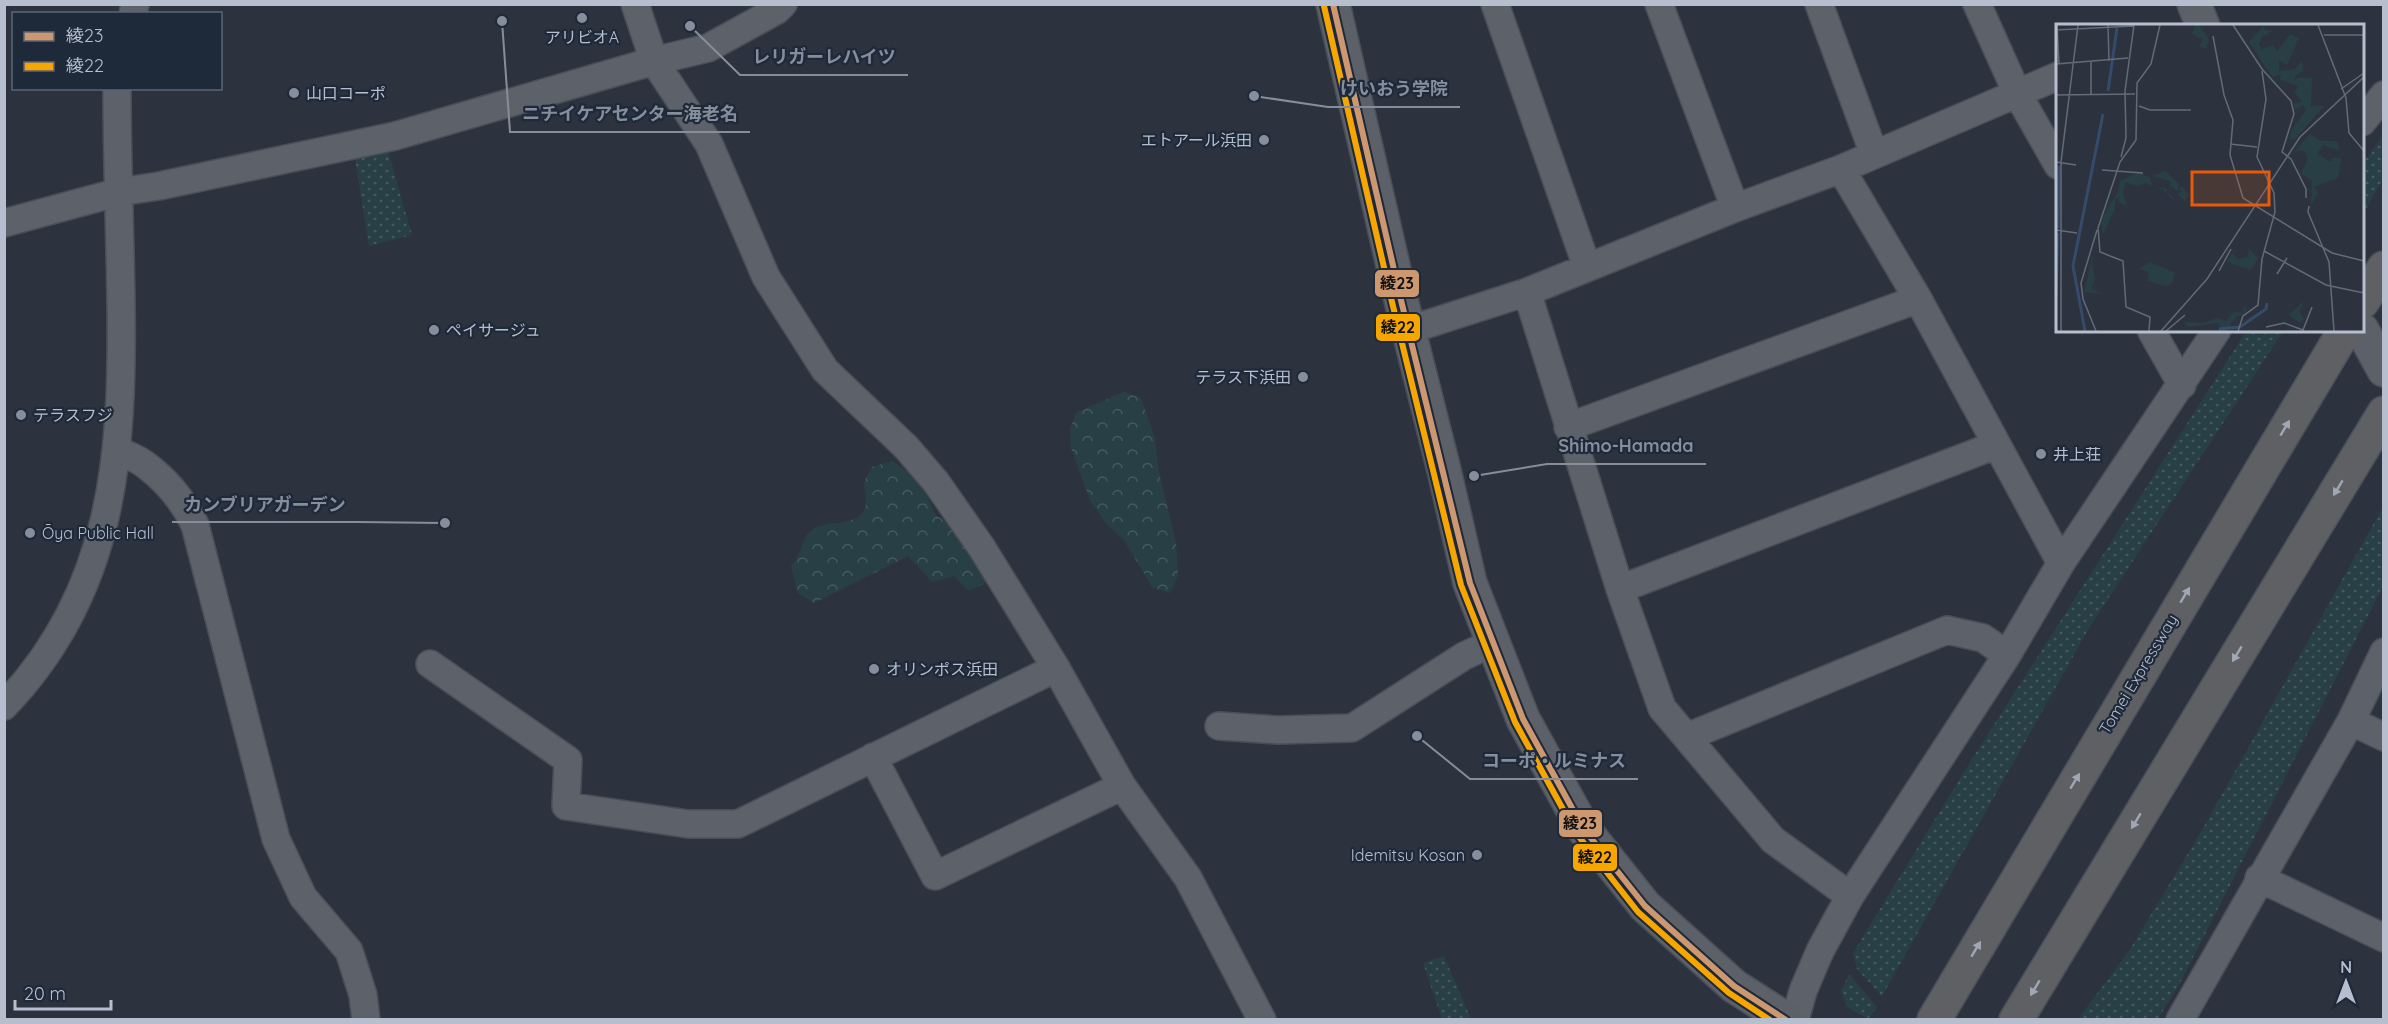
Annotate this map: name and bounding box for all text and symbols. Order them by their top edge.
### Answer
marker: アリビオA [575,11,589,25]
legend [12,12,222,90]
text: 綾23 [66,24,103,47]
inset map [2056,24,2364,332]
place label: アリビオA [545,27,619,47]
callout: レリガーレハイツ [740,39,908,75]
text: レリガーレハイツ [752,45,896,68]
text: 綾22 [66,54,104,77]
callout: けいおう学院 [1328,71,1460,107]
text: けいおう学院 [1340,77,1448,100]
place label: 山口コーポ [306,83,386,103]
marker: 山口コーポ [287,86,301,100]
callout: ニチイケアセンター海老名 [510,96,750,132]
text: ニチイケアセンター海老名 [522,102,738,125]
place label: エトアール浜田 [1141,130,1252,150]
marker: エトアール浜田 [1257,133,1271,147]
line badge: 綾23 [1374,269,1420,298]
text: 綾23 [1380,273,1414,293]
line badge: 綾22 [1375,313,1421,342]
text: 綾22 [1381,317,1415,337]
place label: ペイサージュ [446,320,541,340]
marker: ペイサージュ [427,323,441,337]
place label: テラス下浜田 [1195,367,1291,387]
marker: テラス下浜田 [1296,370,1310,384]
place label: テラスフジ [33,405,113,425]
marker: テラスフジ [14,408,28,422]
one-way arrow [2280,420,2291,436]
callout: Shimo-Hamada [1547,428,1706,464]
text: Shimo-Hamada [1558,434,1694,457]
place label: 井上荘 [2053,444,2101,464]
marker: 井上荘 [2034,447,2048,461]
one-way arrow [2332,480,2343,496]
callout: カンブリアガーデン [172,486,358,522]
text: カンブリアガーデン [184,493,346,516]
place label: Ōya Public Hall [42,523,154,543]
marker: Ōya Public Hall [23,526,37,540]
one-way arrow [2180,586,2190,603]
street label: Tomei Expressway [2094,611,2182,737]
one-way arrow [2231,646,2242,663]
place label: オリンポス浜田 [886,659,998,679]
marker: オリンポス浜田 [867,662,881,676]
callout: コーポ・ルミナス [1470,743,1638,779]
text: コーポ・ルミナス [1482,749,1626,772]
one-way arrow [2069,773,2080,789]
line badge: 綾23 [1558,809,1603,838]
text: 綾23 [1563,813,1597,833]
one-way arrow [2130,813,2141,829]
line badge: 綾22 [1572,843,1618,872]
place label: Idemitsu Kosan [1351,845,1465,865]
text: 綾22 [1578,847,1612,867]
marker: Idemitsu Kosan [1470,848,1484,862]
one-way arrow [1970,941,1981,957]
north arrow [2316,952,2376,1012]
text: N [2340,957,2352,977]
scale bar [15,973,111,1011]
one-way arrow [2029,980,2040,996]
text: 20 m [24,982,66,1005]

